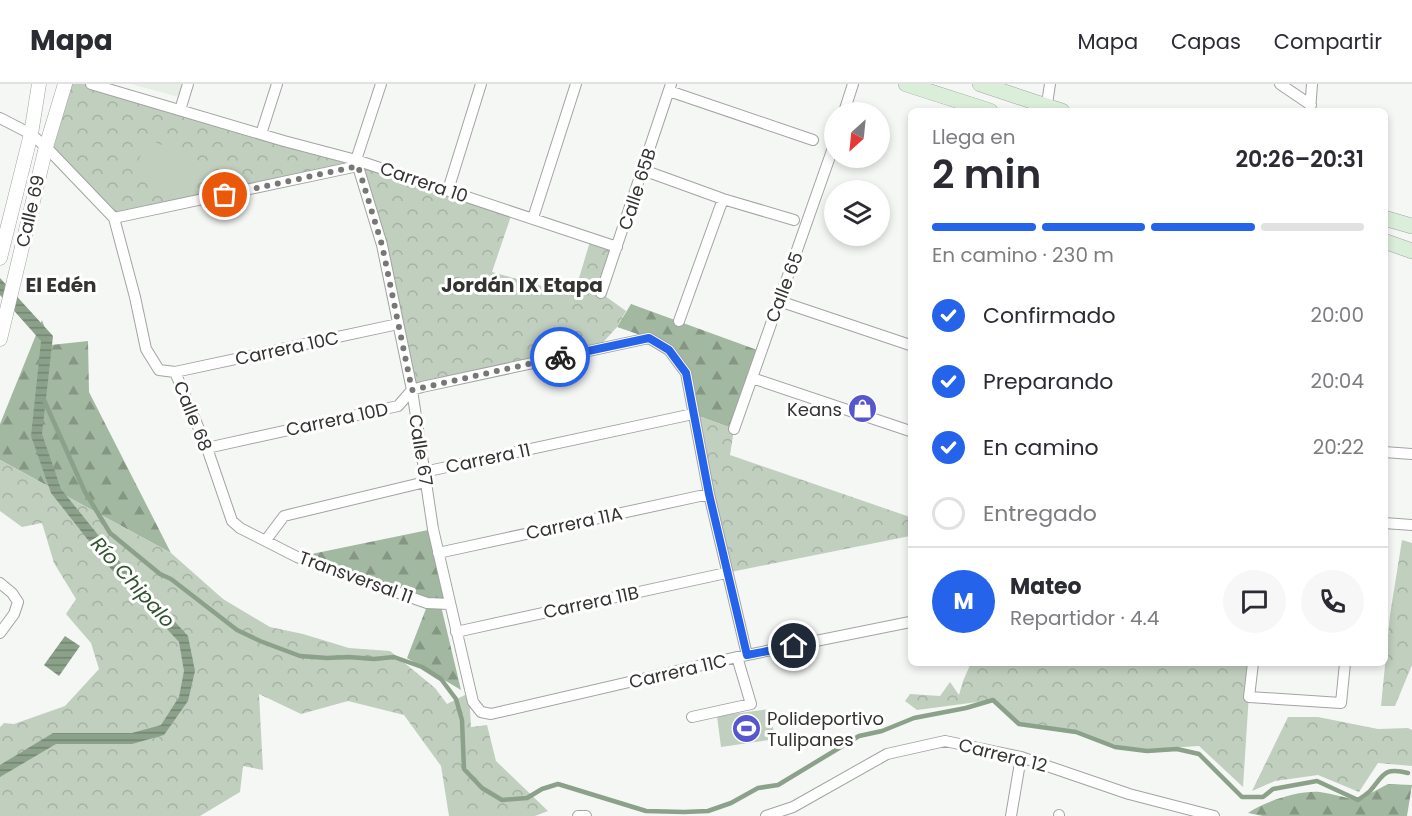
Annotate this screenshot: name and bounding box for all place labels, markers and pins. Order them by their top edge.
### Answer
pin [199,169,250,220]
shop icon: Keans [847,393,879,425]
place label: Keans [787,397,842,422]
pin [768,620,819,671]
place label: Polideportivo Tulipanes [767,706,884,752]
sports icon: Polideportivo Tulipanes [730,712,762,744]

